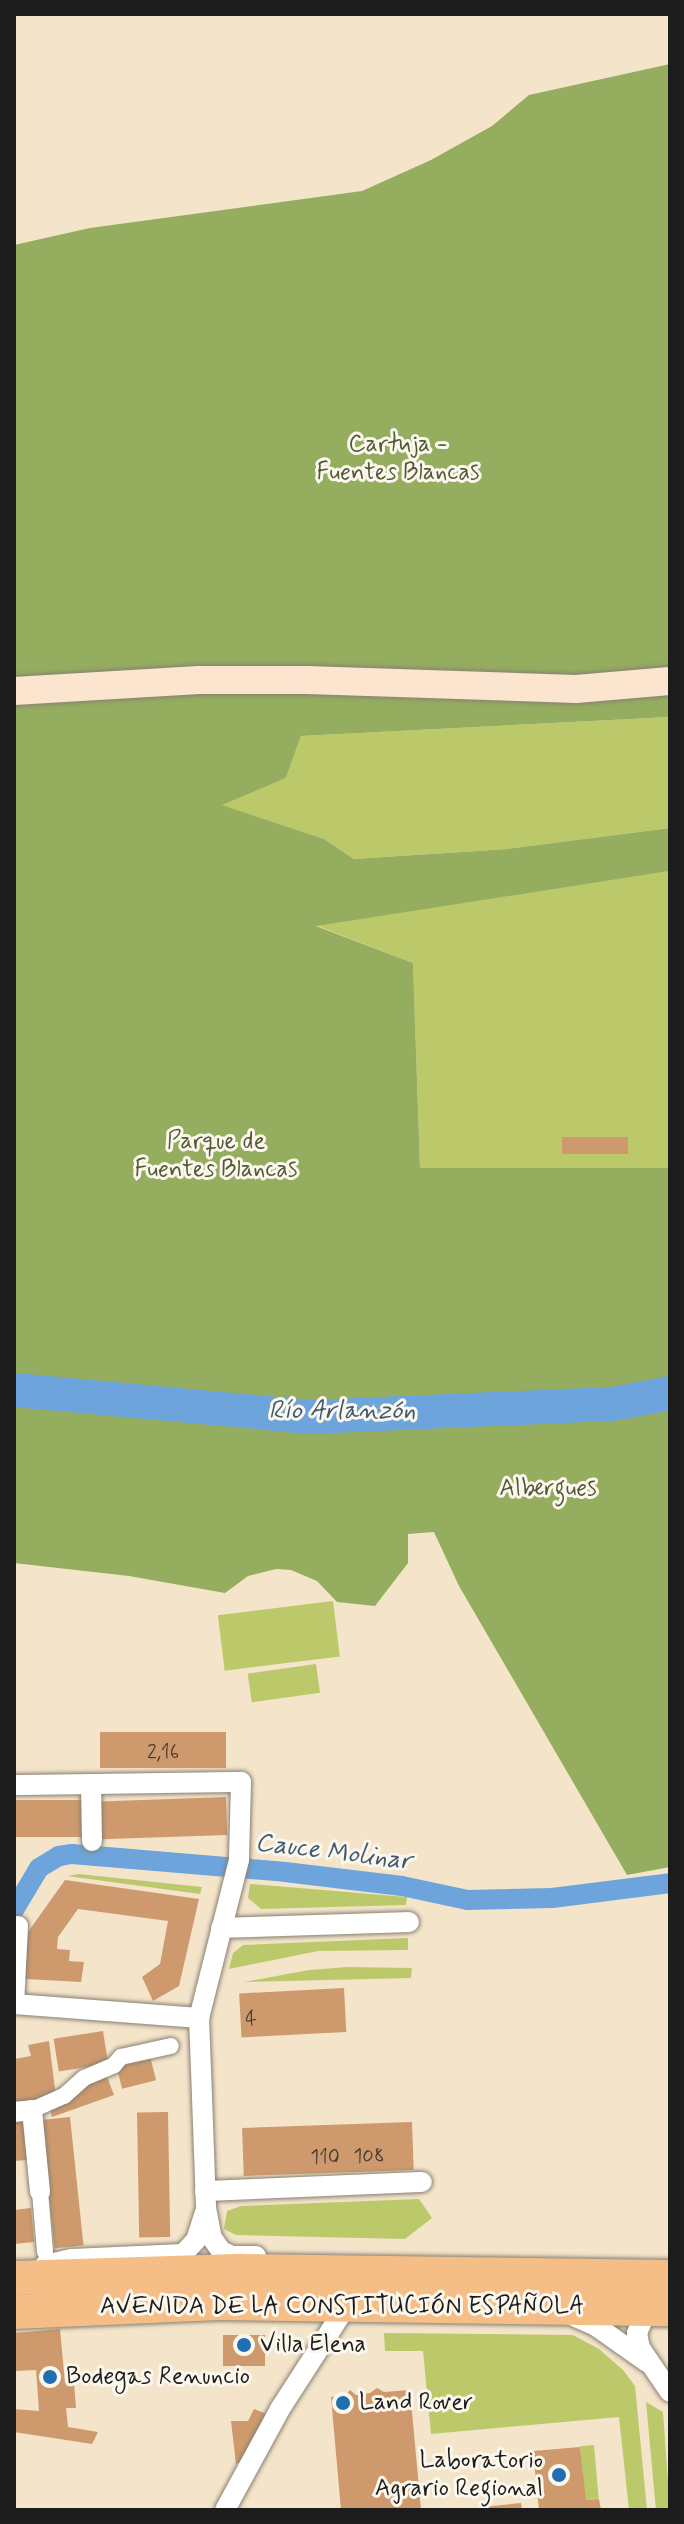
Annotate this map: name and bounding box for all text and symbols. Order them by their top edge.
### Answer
park label: Cartuja - Fuentes Blancas [313,431,483,487]
park label: Parque de Fuentes Blancas [131,1128,301,1184]
water label: Río Arlanzón [270,1396,414,1428]
park label: Albergues [499,1475,597,1503]
house number: 2,16 [147,1740,179,1764]
water label: Cauce Molinar [252,1828,414,1878]
house number: 4 [245,2007,257,2031]
house number: 108 [353,2144,385,2168]
house number: 110 [310,2145,340,2169]
street label: AVENIDA DE LA CONSTITUCIÓN ESPAÑOLA [98,2293,586,2321]
place label: Villa Elena [260,2331,369,2359]
marker: Villa Elena [235,2336,253,2354]
place label: Bodegas Renuncio [66,2363,250,2391]
marker: Bodegas Renuncio [41,2368,59,2386]
place label: Land Rover [359,2389,473,2417]
marker: Land Rover [334,2394,352,2412]
place label: Laboratorio Agrario Regional [373,2447,543,2503]
marker: Laboratorio Agrario Regional [550,2466,568,2484]

